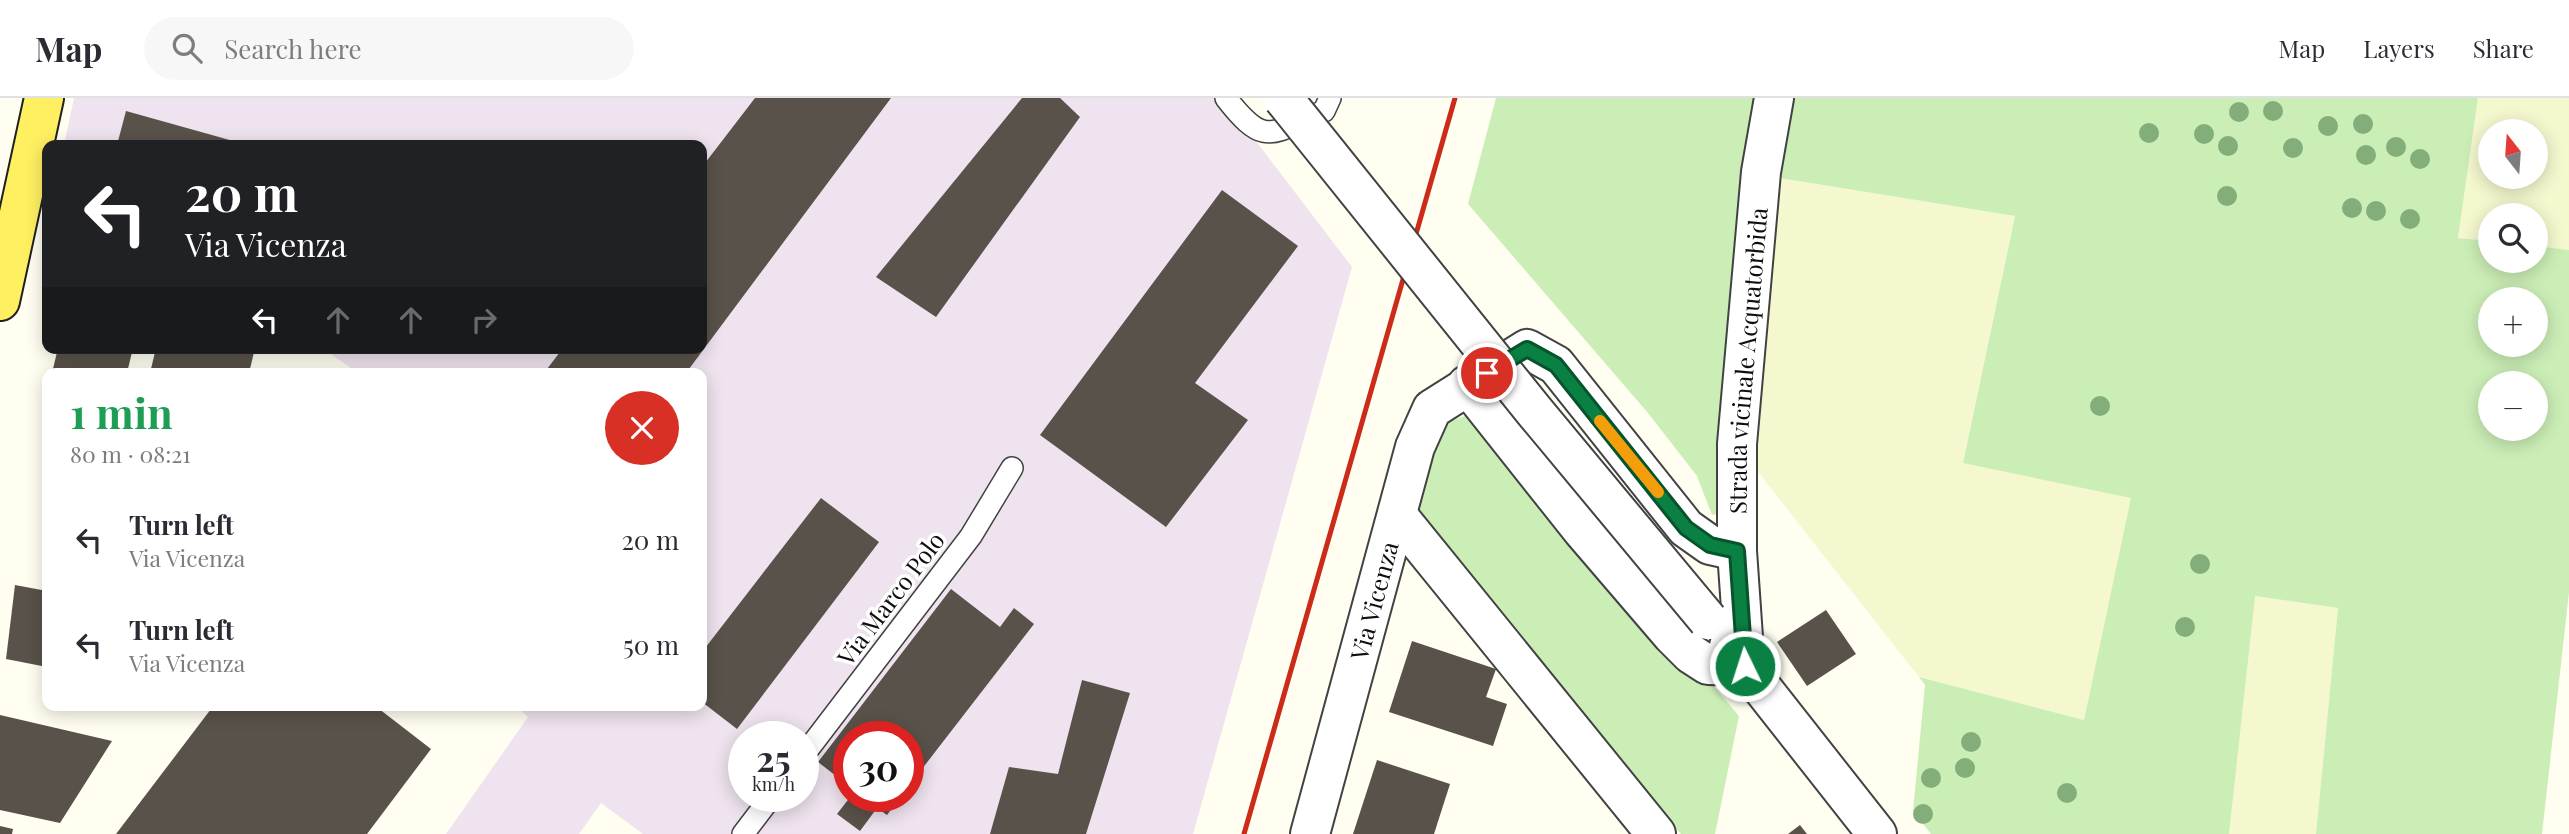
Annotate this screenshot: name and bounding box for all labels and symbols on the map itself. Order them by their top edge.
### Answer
north arrow [2478,119,2548,189]
street label: Strada vicinale Acquatorbida [1721,206,1774,514]
pin [1457,343,1517,403]
street label: Via Marco Polo [829,525,951,672]
street label: Via Vicenza [1342,538,1405,664]
position arrow [1708,629,1782,703]
speed limit sign: 30 [833,721,924,812]

